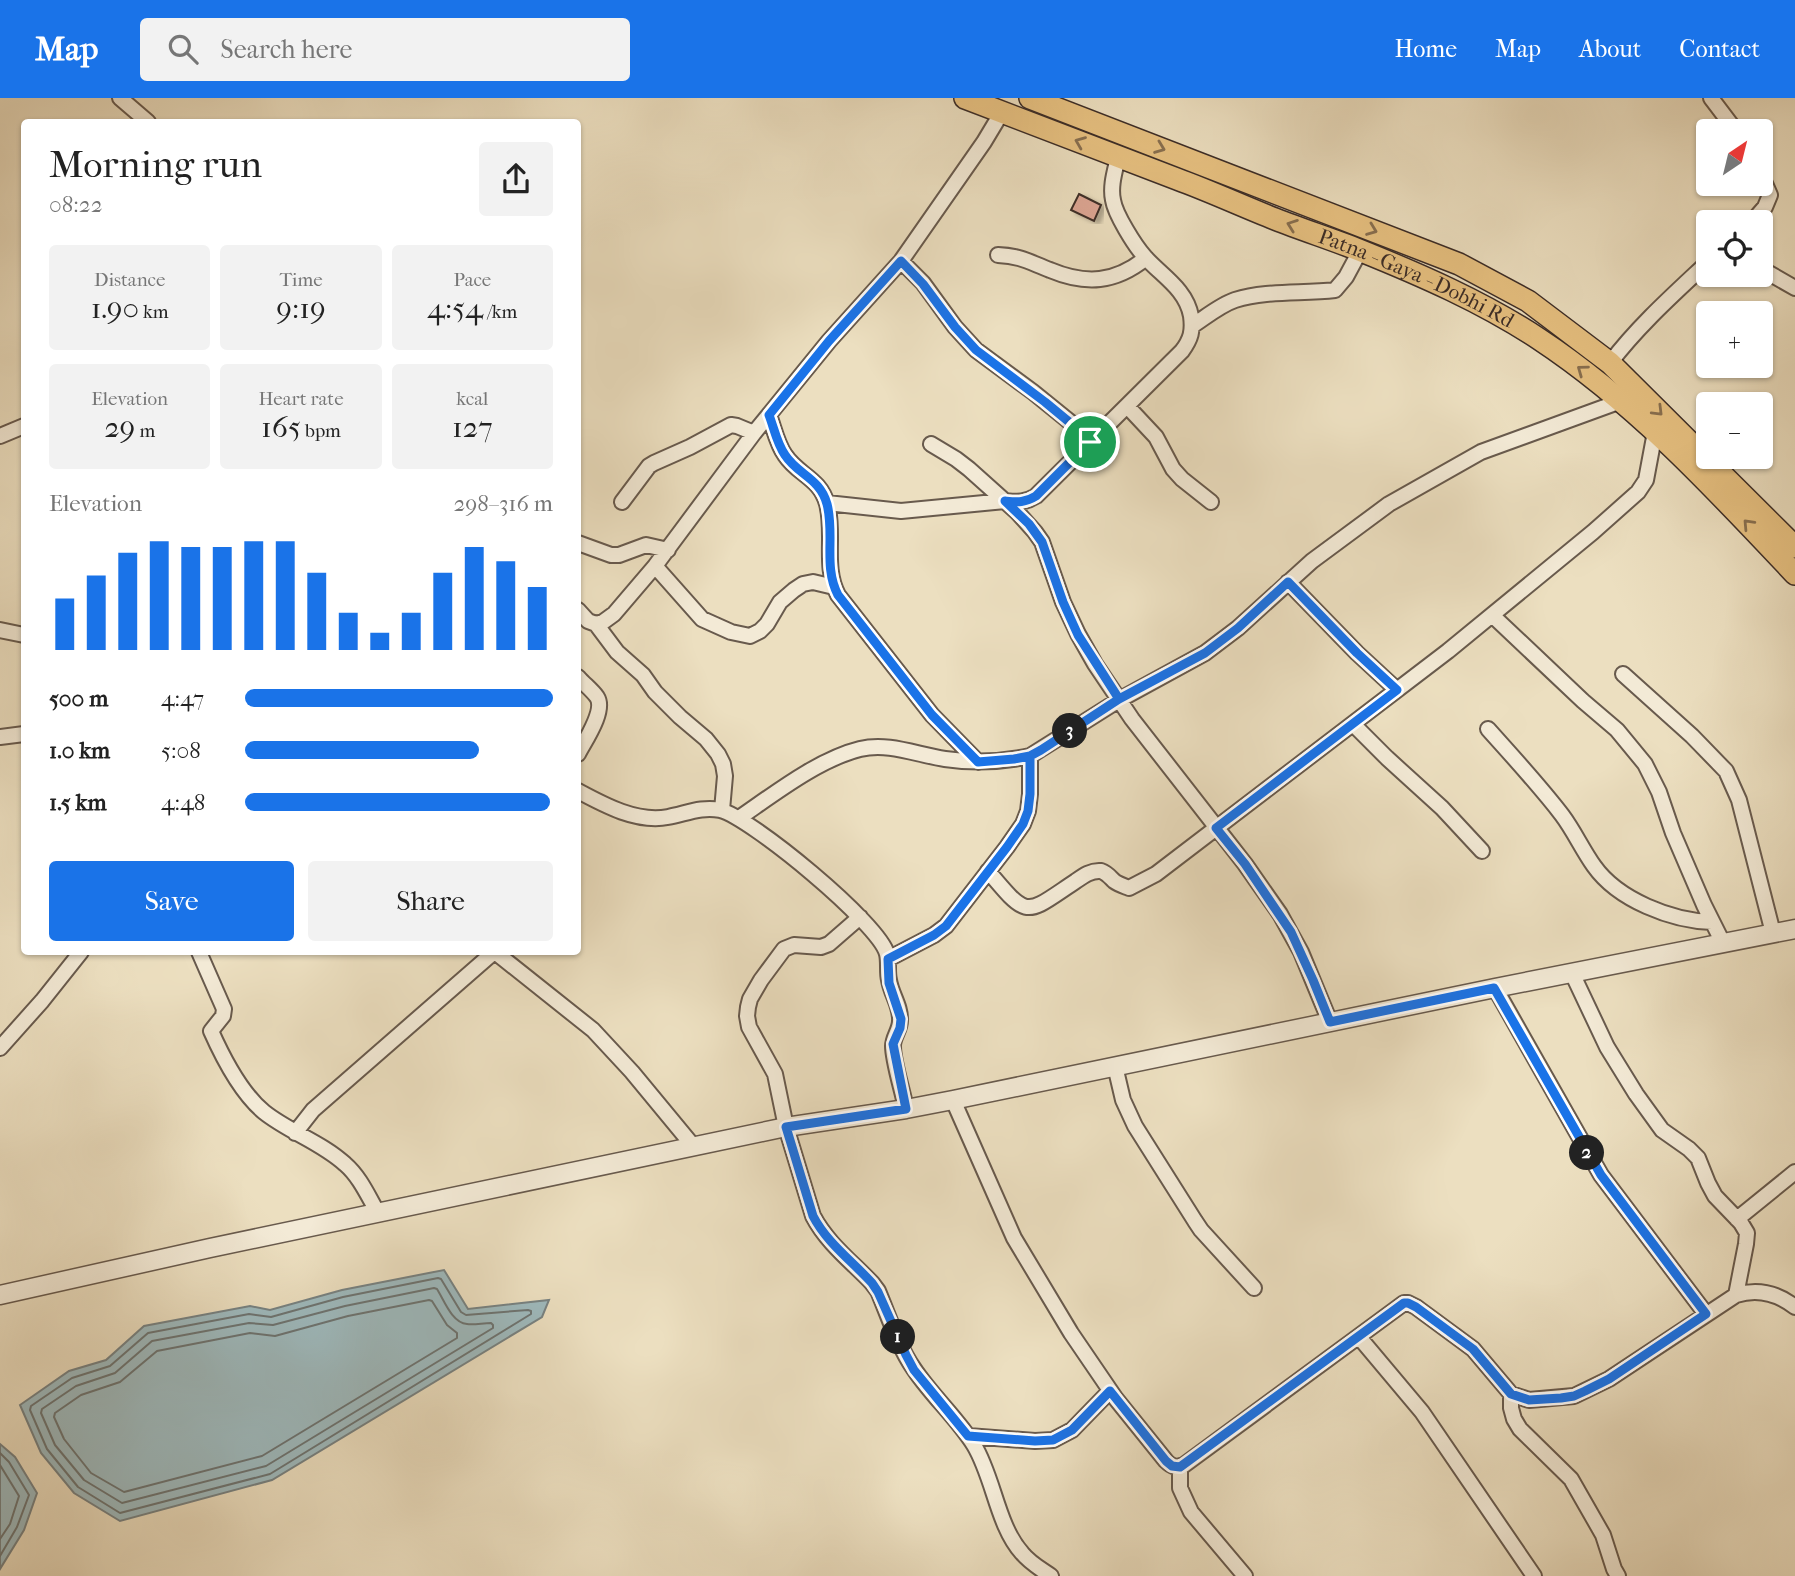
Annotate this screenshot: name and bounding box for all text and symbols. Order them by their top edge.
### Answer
search box [140,18,630,81]
text: Map [35,30,98,69]
icon: search [164,30,202,68]
text: Search here [220,34,352,65]
text: Home [1395,35,1457,63]
text: Map [1495,35,1541,63]
text: About [1579,35,1641,63]
text: Contact [1679,35,1760,63]
north arrow [1696,119,1773,196]
map controls [1696,119,1773,469]
one-way arrow [1075,137,1087,151]
one-way arrow [1154,139,1166,153]
text: Morning run [49,142,262,187]
button: share [479,142,553,216]
text: 08:22 [49,191,102,218]
button: locate [1696,210,1773,287]
one-way arrow [1286,220,1298,234]
one-way arrow [1366,222,1378,236]
street label: Patna - Gaya - Dobhi Rd [1315,224,1519,333]
text: Distance [94,269,165,291]
text: Time [279,269,323,291]
text: Pace [453,269,491,291]
text: 1.90 [91,291,139,326]
text: 9:19 [276,291,326,326]
text: 4:54 [427,291,483,326]
text: km [139,301,169,323]
text: /km [483,301,517,323]
button: + [1696,301,1773,378]
one-way arrow [1577,366,1590,378]
text: Elevation [91,388,168,410]
text: Heart rate [258,388,344,410]
text: kcal [456,388,488,410]
button: − [1696,392,1773,469]
one-way arrow [1650,402,1663,415]
text: 29 [104,410,135,445]
text: 165 [261,410,301,445]
text: 127 [452,410,493,445]
pin [1060,412,1120,472]
text: m [135,420,155,442]
text: bpm [301,420,341,442]
icon: arrive [1071,423,1109,461]
text: Elevation [49,490,142,517]
text: 298–316 m [453,490,553,517]
one-way arrow [1744,519,1757,532]
text: 500 m [49,685,108,712]
text: 4:47 [161,685,204,712]
pin: 3 [1052,714,1088,748]
text: 3 [1066,719,1073,741]
text: 1.0 km [49,737,110,764]
text: 5:08 [161,737,201,764]
text: 1.5 km [49,789,107,816]
text: 4:48 [161,789,205,816]
button: Save [49,861,294,941]
button: Share [308,861,553,941]
pin: 2 [1570,1136,1604,1170]
text: 2 [1582,1141,1591,1163]
pin: 1 [880,1320,916,1354]
text: 1 [894,1325,901,1347]

